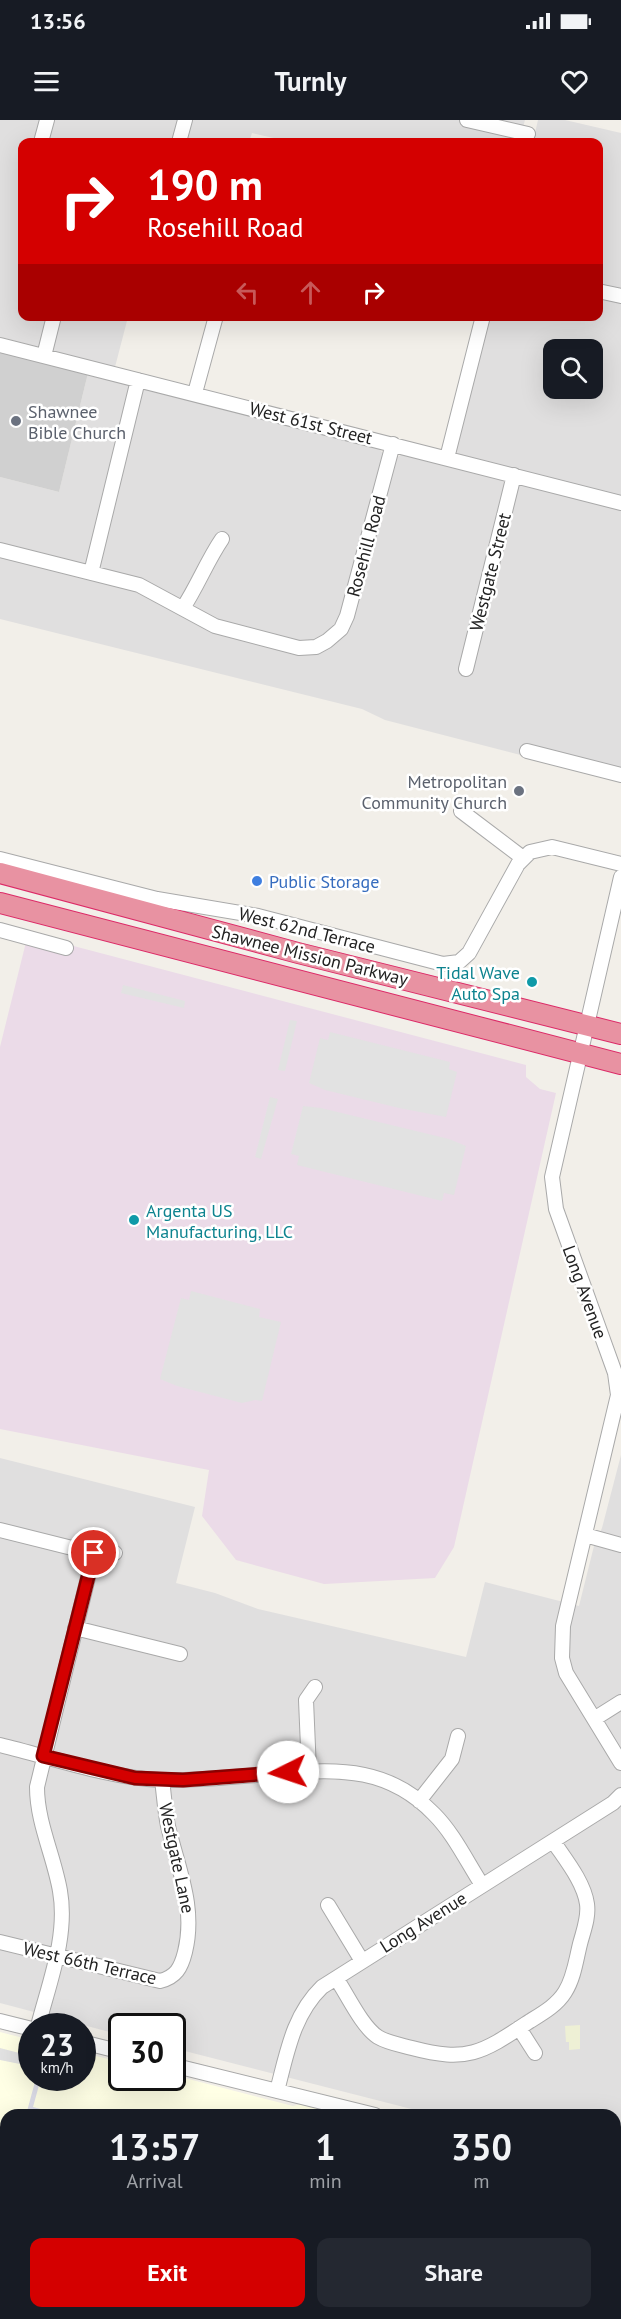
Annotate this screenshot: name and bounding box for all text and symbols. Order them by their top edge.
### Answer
text: 13:56 [30,7,86,35]
text: Turnly [274,64,347,98]
icon: menu [30,65,63,98]
icon: heart [558,65,591,98]
text: 190 m [147,157,263,212]
icon: right [48,162,126,240]
text: Rosehill Road [147,210,303,244]
icon: left [231,276,264,309]
icon: ahead [294,276,327,309]
icon: right [357,276,390,309]
map controls [543,339,603,399]
button: search [543,339,603,399]
street label: West 61st Street [247,397,375,449]
place label: Shawnee Bible Church [28,400,126,444]
marker: Shawnee Bible Church [9,414,23,428]
street label: Rosehill Road [341,493,391,599]
street label: Westgate Street [464,510,516,634]
place label: Metropolitan Community Church [362,770,507,814]
marker: Metropolitan Community Church [512,784,526,798]
place label: Public Storage [269,870,379,893]
marker: Public Storage [250,874,264,888]
street label: West 62nd Terrace [236,902,378,958]
street label: Shawnee Mission Parkway [210,919,411,991]
place label: Tidal Wave Auto Spa [436,961,520,1005]
marker: Tidal Wave Auto Spa [525,975,539,989]
place label: Argenta US Manufacturing, LLC [146,1199,293,1243]
marker: Argenta US Manufacturing, LLC [127,1213,141,1227]
street label: Long Avenue [557,1242,613,1342]
pin [68,1527,119,1578]
icon: arrive [77,1536,110,1569]
position arrow [256,1740,320,1804]
street label: Westgate Lane [154,1801,200,1915]
street label: Long Avenue [375,1886,471,1958]
street label: West 66th Terrace [21,1936,159,1990]
speed limit sign: 30 [108,2013,186,2091]
text: 23 [40,2025,74,2064]
text: km/h [41,2058,73,2077]
text: 13:57 [109,2123,200,2170]
text: 1 [315,2123,336,2170]
text: 350 [451,2123,512,2170]
text: Arrival [127,2168,183,2194]
text: min [309,2168,342,2194]
text: m [473,2168,490,2194]
button: Exit [30,2238,305,2307]
button: Share [317,2238,591,2307]

